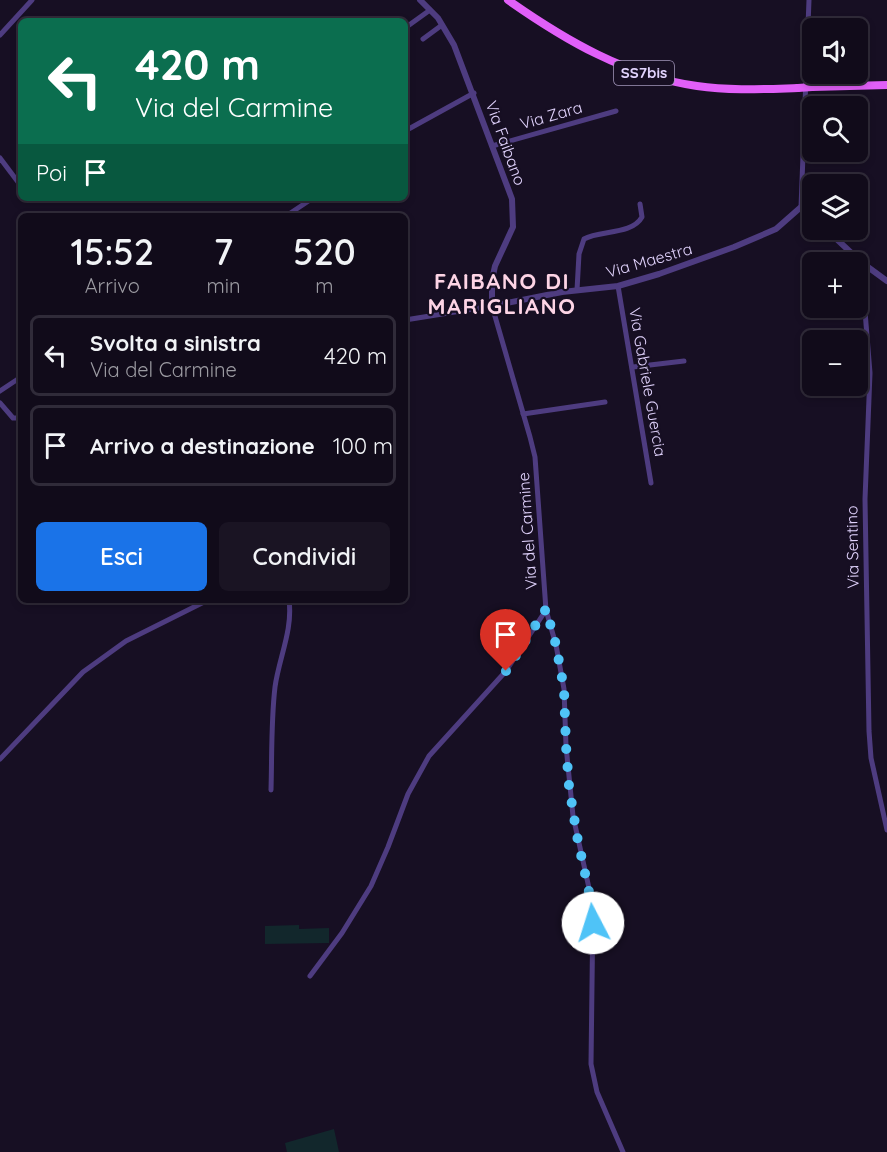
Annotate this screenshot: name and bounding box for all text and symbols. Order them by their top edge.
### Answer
map controls [802,18,868,396]
button: sound [802,18,868,84]
text: 420 m [135,38,260,91]
icon: left [36,42,114,120]
road number: SS7bis [614,61,674,85]
text: Via del Carmine [135,90,333,124]
button: search [802,96,868,162]
street label: Via Zara [518,97,584,133]
street label: Via Faibano [482,98,530,188]
icon: arrive [79,156,112,189]
text: Poi [36,159,67,187]
button: layers [802,174,868,240]
text: 15:52 [70,229,154,274]
text: 7 [214,229,233,274]
text: 520 [293,229,356,274]
street label: Via Maestra [604,238,694,282]
button: + [802,252,868,318]
district label: FAIBANO DI MARIGLIANO [428,267,576,320]
text: Arrivo [85,273,140,298]
text: min [206,273,241,298]
text: m [315,273,333,298]
street label: Via Gabriele Guercia [625,306,671,458]
text: Svolta a sinistra [90,329,261,357]
button: − [802,330,868,396]
icon: left [39,339,72,372]
text: 420 m [324,342,387,370]
text: Via del Carmine [90,357,237,382]
icon: arrive [39,429,72,462]
text: Arrivo a destinazione [90,432,315,460]
text: 100 m [333,432,393,460]
street label: Via del Carmine [513,472,541,590]
street label: Via Sentino [841,505,863,589]
button: Esci [36,522,207,591]
button: Condividi [219,522,390,591]
pin [480,609,531,671]
icon: arrive [489,618,522,651]
position arrow [561,891,625,955]

